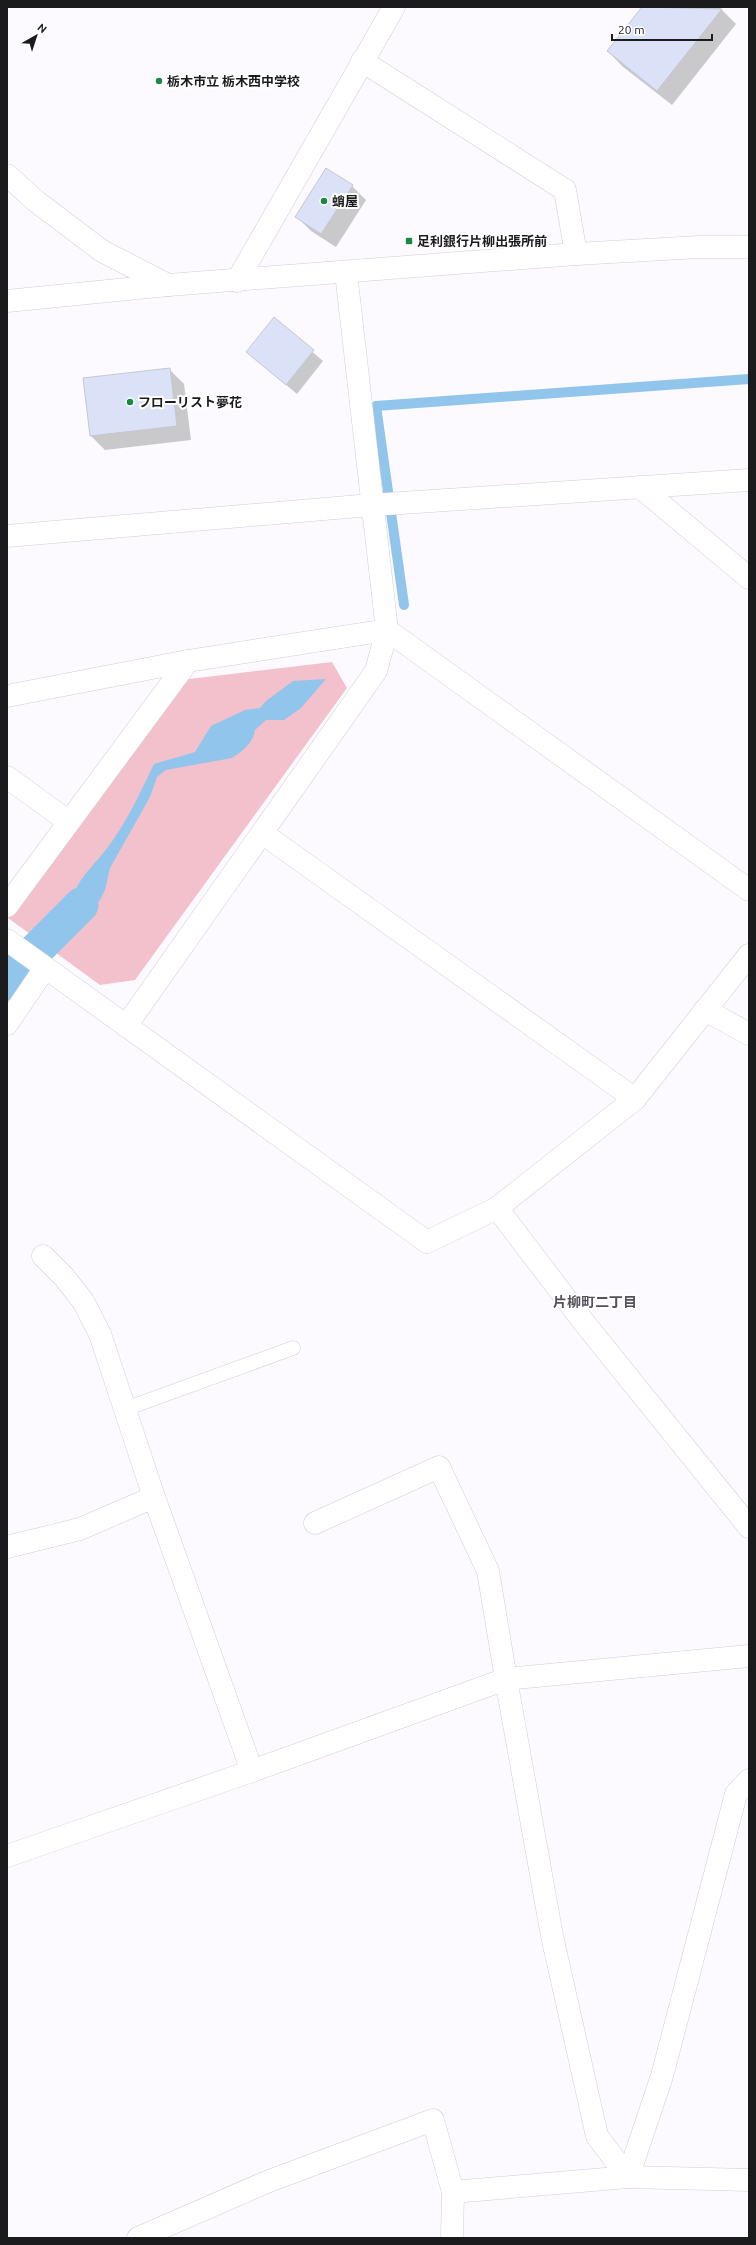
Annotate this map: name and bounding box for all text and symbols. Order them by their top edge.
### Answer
north arrow [16,16,56,56]
scale bar [612,16,712,42]
text: N [35,21,49,35]
text: 20 m [618,23,645,36]
place label: 栃木市立 栃木西中学校 [167,74,300,88]
marker: 栃木市立 栃木西中学校 [154,76,164,86]
place label: 蛸屋 [332,194,358,208]
marker: 蛸屋 [319,196,329,206]
place label: 足利銀行片柳出張所前 [417,234,547,248]
marker: 足利銀行片柳出張所前 [404,236,414,246]
place label: フローリスト夢花 [138,395,242,409]
marker: フローリスト夢花 [125,397,135,407]
district label: 片柳町二丁目 [553,1294,637,1310]

